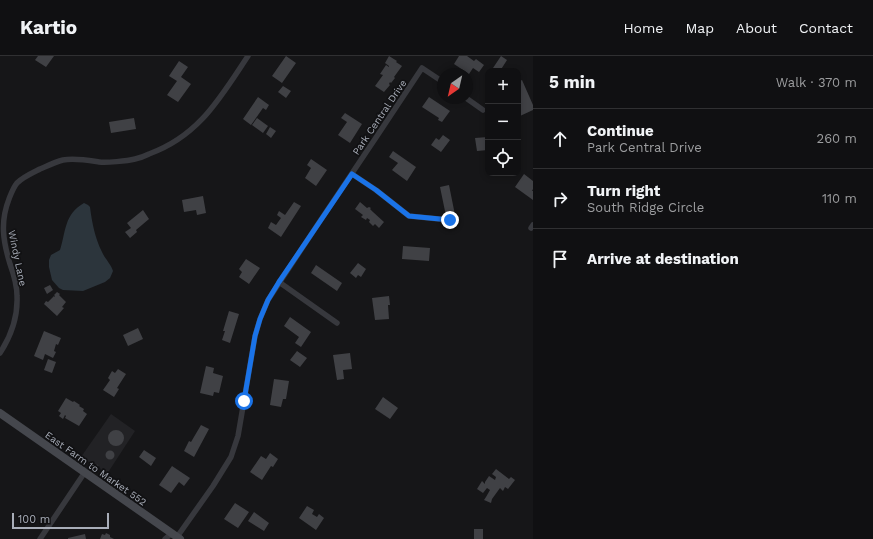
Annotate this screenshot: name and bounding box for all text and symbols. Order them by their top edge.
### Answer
text: Kartio [20,16,77,39]
text: Home [623,20,663,36]
text: Map [685,20,714,36]
text: About [736,20,777,36]
text: Contact [799,20,853,36]
north arrow [437,68,473,104]
map controls [485,68,521,176]
button: + [485,68,521,104]
text: 5 min [549,72,595,92]
text: Walk · 370 m [776,75,857,90]
street label: Park Central Drive [350,77,409,157]
button: − [485,104,521,140]
text: Continue [587,122,654,140]
icon: ahead [549,128,571,150]
text: 260 m [817,131,857,146]
button: locate [485,140,521,176]
text: Park Central Drive [587,140,702,155]
text: Turn right [587,182,660,200]
icon: right [549,188,571,210]
text: 110 m [822,191,857,206]
text: South Ridge Circle [587,200,704,215]
route end [441,211,459,229]
street label: Windy Lane [6,229,29,287]
icon: arrive [549,248,571,270]
text: Arrive at destination [587,250,739,268]
route start [235,392,253,410]
street label: East Farm to Market 552 [43,429,149,508]
scale bar [12,511,109,530]
text: 100 m [18,513,50,526]

